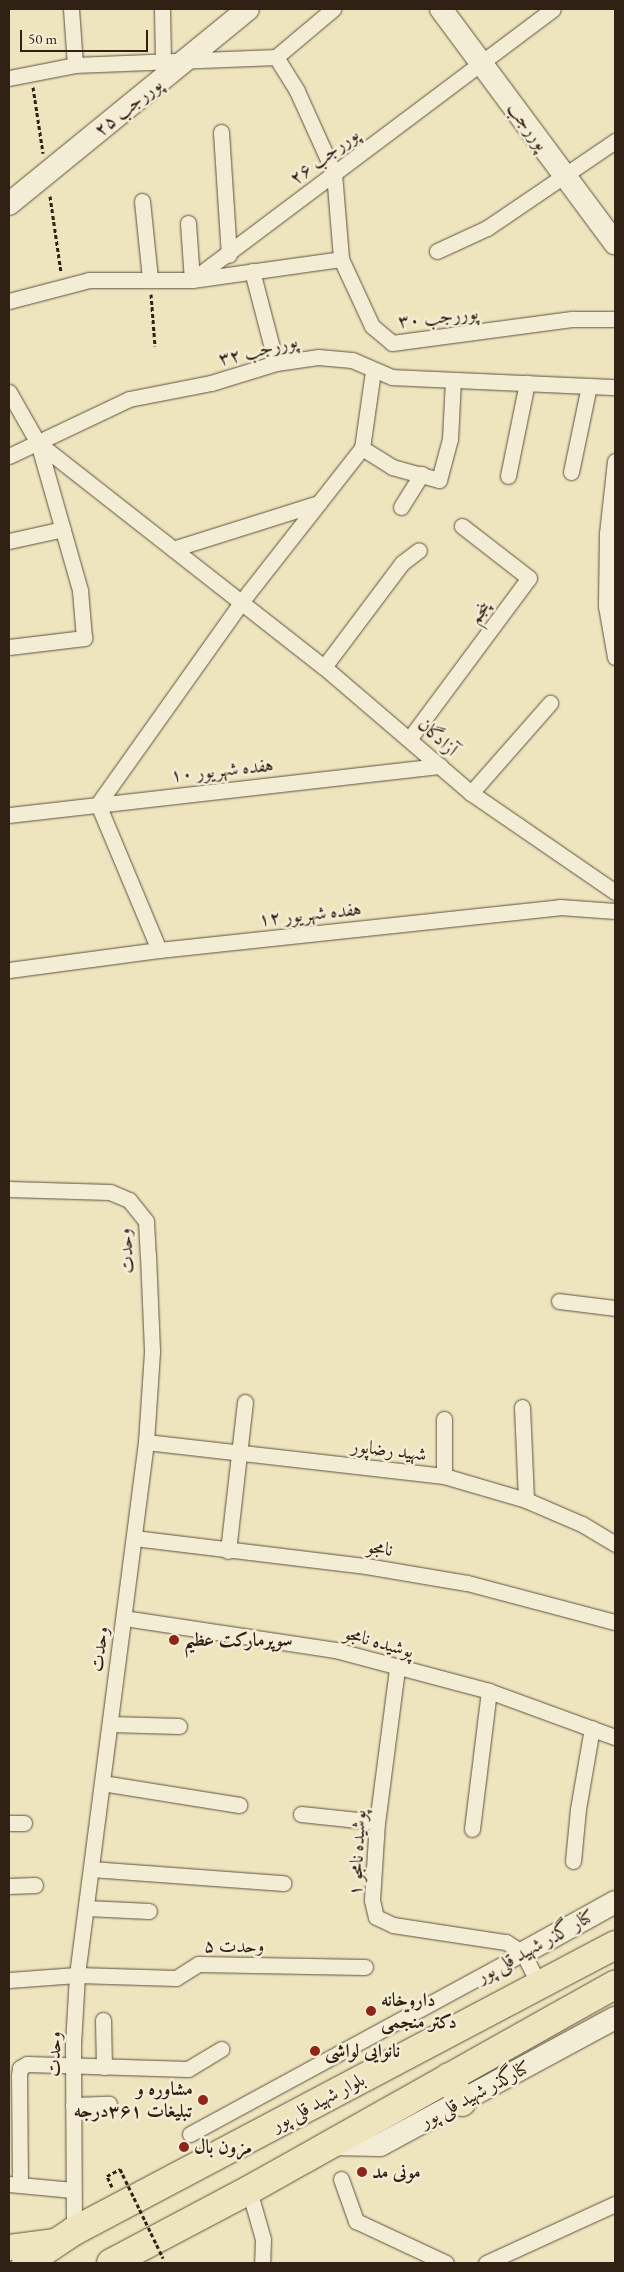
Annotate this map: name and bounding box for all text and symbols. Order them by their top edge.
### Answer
scale bar [22,20,150,52]
text: 50 m [28,29,57,48]
street label: پوررجب ۲۵ [90,73,166,141]
street label: پوررجب [502,97,554,155]
street label: پوررجب ۲۶ [285,123,363,189]
street label: پوررجب ۳۰ [397,301,479,333]
street label: پوررجب ۳۲ [216,329,300,371]
street label: پنجم [463,596,495,628]
street label: آزادگان [413,713,463,761]
street label: هفده شهریور ۱۰ [169,753,275,787]
street label: هفده شهریور ۱۲ [257,897,363,931]
street label: وحدت [113,1227,139,1275]
street label: شهید رضاپور [350,1434,428,1466]
street label: نامجو [365,1535,395,1561]
street label: پوشیده نامجو [342,1621,416,1663]
street label: وحدت [85,1625,113,1673]
place label: سوپرمارکت عظیم [184,1629,293,1651]
marker: سوپرمارکت عظیم [168,1634,180,1646]
street label: پوشیده نامجو ۱ [343,1809,371,1897]
street label: کنار گذر شهید قلی پور [472,1904,598,1988]
street label: وحدت ۵ [204,1935,264,1957]
place label: داروخانه دکتر منجّمی [381,1989,457,2033]
marker: داروخانه دکتر منجّمی [365,2005,377,2017]
street label: وحدت [42,2031,66,2077]
place label: نانوایی لواشی [325,2040,400,2062]
marker: نانوایی لواشی [309,2045,321,2057]
street label: کنارگذر شهید قلی پور [416,2055,534,2133]
street label: بلوار شهید قلی پور [267,2068,369,2136]
place label: مشاوره و تبلیغات ۳۶۱درجه [74,2078,193,2122]
marker: مشاوره و تبلیغات ۳۶۱درجه [197,2094,209,2106]
place label: مزون بال [194,2136,252,2158]
marker: مزون بال [178,2141,190,2153]
place label: مونی مد [372,2161,421,2183]
marker: مونی مد [356,2166,368,2178]

